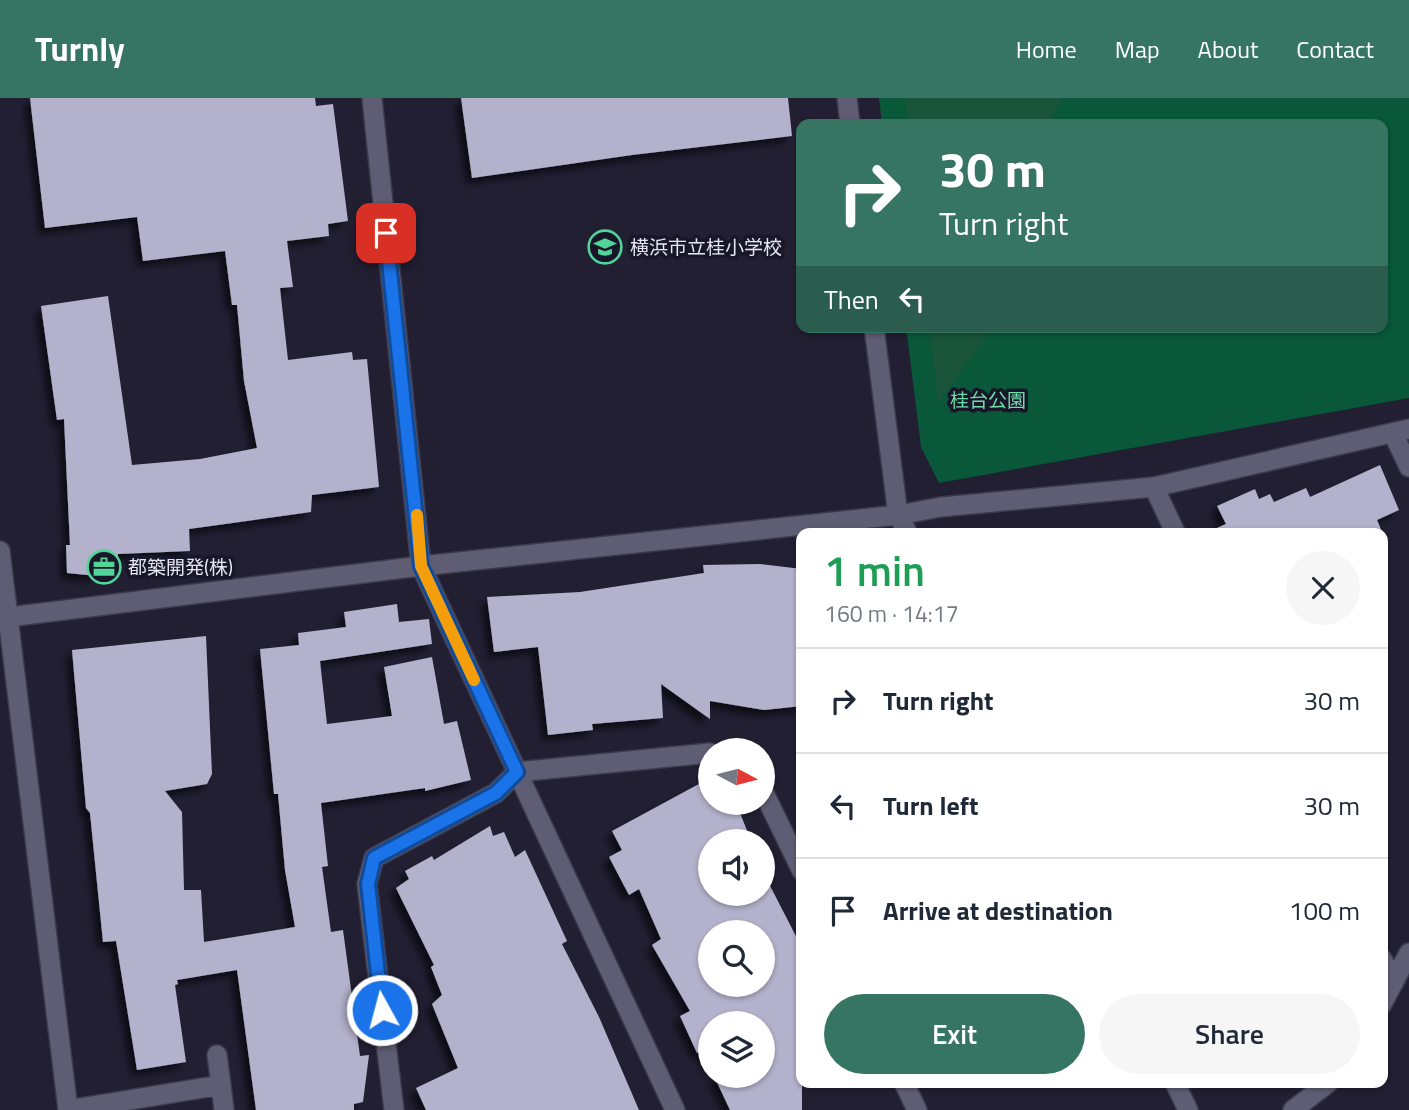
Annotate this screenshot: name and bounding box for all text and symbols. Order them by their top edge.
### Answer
text: Turnly [35,24,125,74]
text: Home [1016,31,1077,67]
text: Map [1115,31,1160,67]
text: About [1198,31,1258,67]
text: Contact [1296,31,1374,67]
text: 30 m [939,131,1046,206]
icon: right [824,147,915,238]
text: Turn right [939,199,1068,247]
pin [356,203,416,263]
icon: arrive [367,214,405,252]
school or university icon: 横浜市立桂小学校 [586,228,624,266]
place label: 横浜市立桂小学校 [630,232,782,261]
text: Then [824,280,879,319]
icon: left [893,280,931,318]
park label: 桂台公園 [950,385,1026,414]
text: 1 min [824,538,925,602]
office icon: 都築開発(株) [85,548,123,586]
button: close [1286,551,1360,625]
place label: 都築開発(株) [128,552,233,581]
text: 160 m · 14:17 [824,596,959,631]
text: Turn right [883,681,994,720]
text: 30 m [1303,681,1360,720]
icon: right [824,682,862,720]
north arrow [698,738,775,816]
map controls [698,738,775,1088]
text: Turn left [883,786,978,825]
text: 30 m [1303,786,1360,825]
icon: left [824,787,862,825]
button: sound [698,829,775,906]
text: Arrive at destination [883,891,1113,930]
text: 100 m [1289,891,1360,930]
icon: arrive [824,892,862,930]
button: search [698,920,775,997]
position arrow [345,973,419,1047]
button: Exit [824,994,1085,1074]
button: Share [1099,994,1360,1074]
button: layers [698,1011,775,1088]

